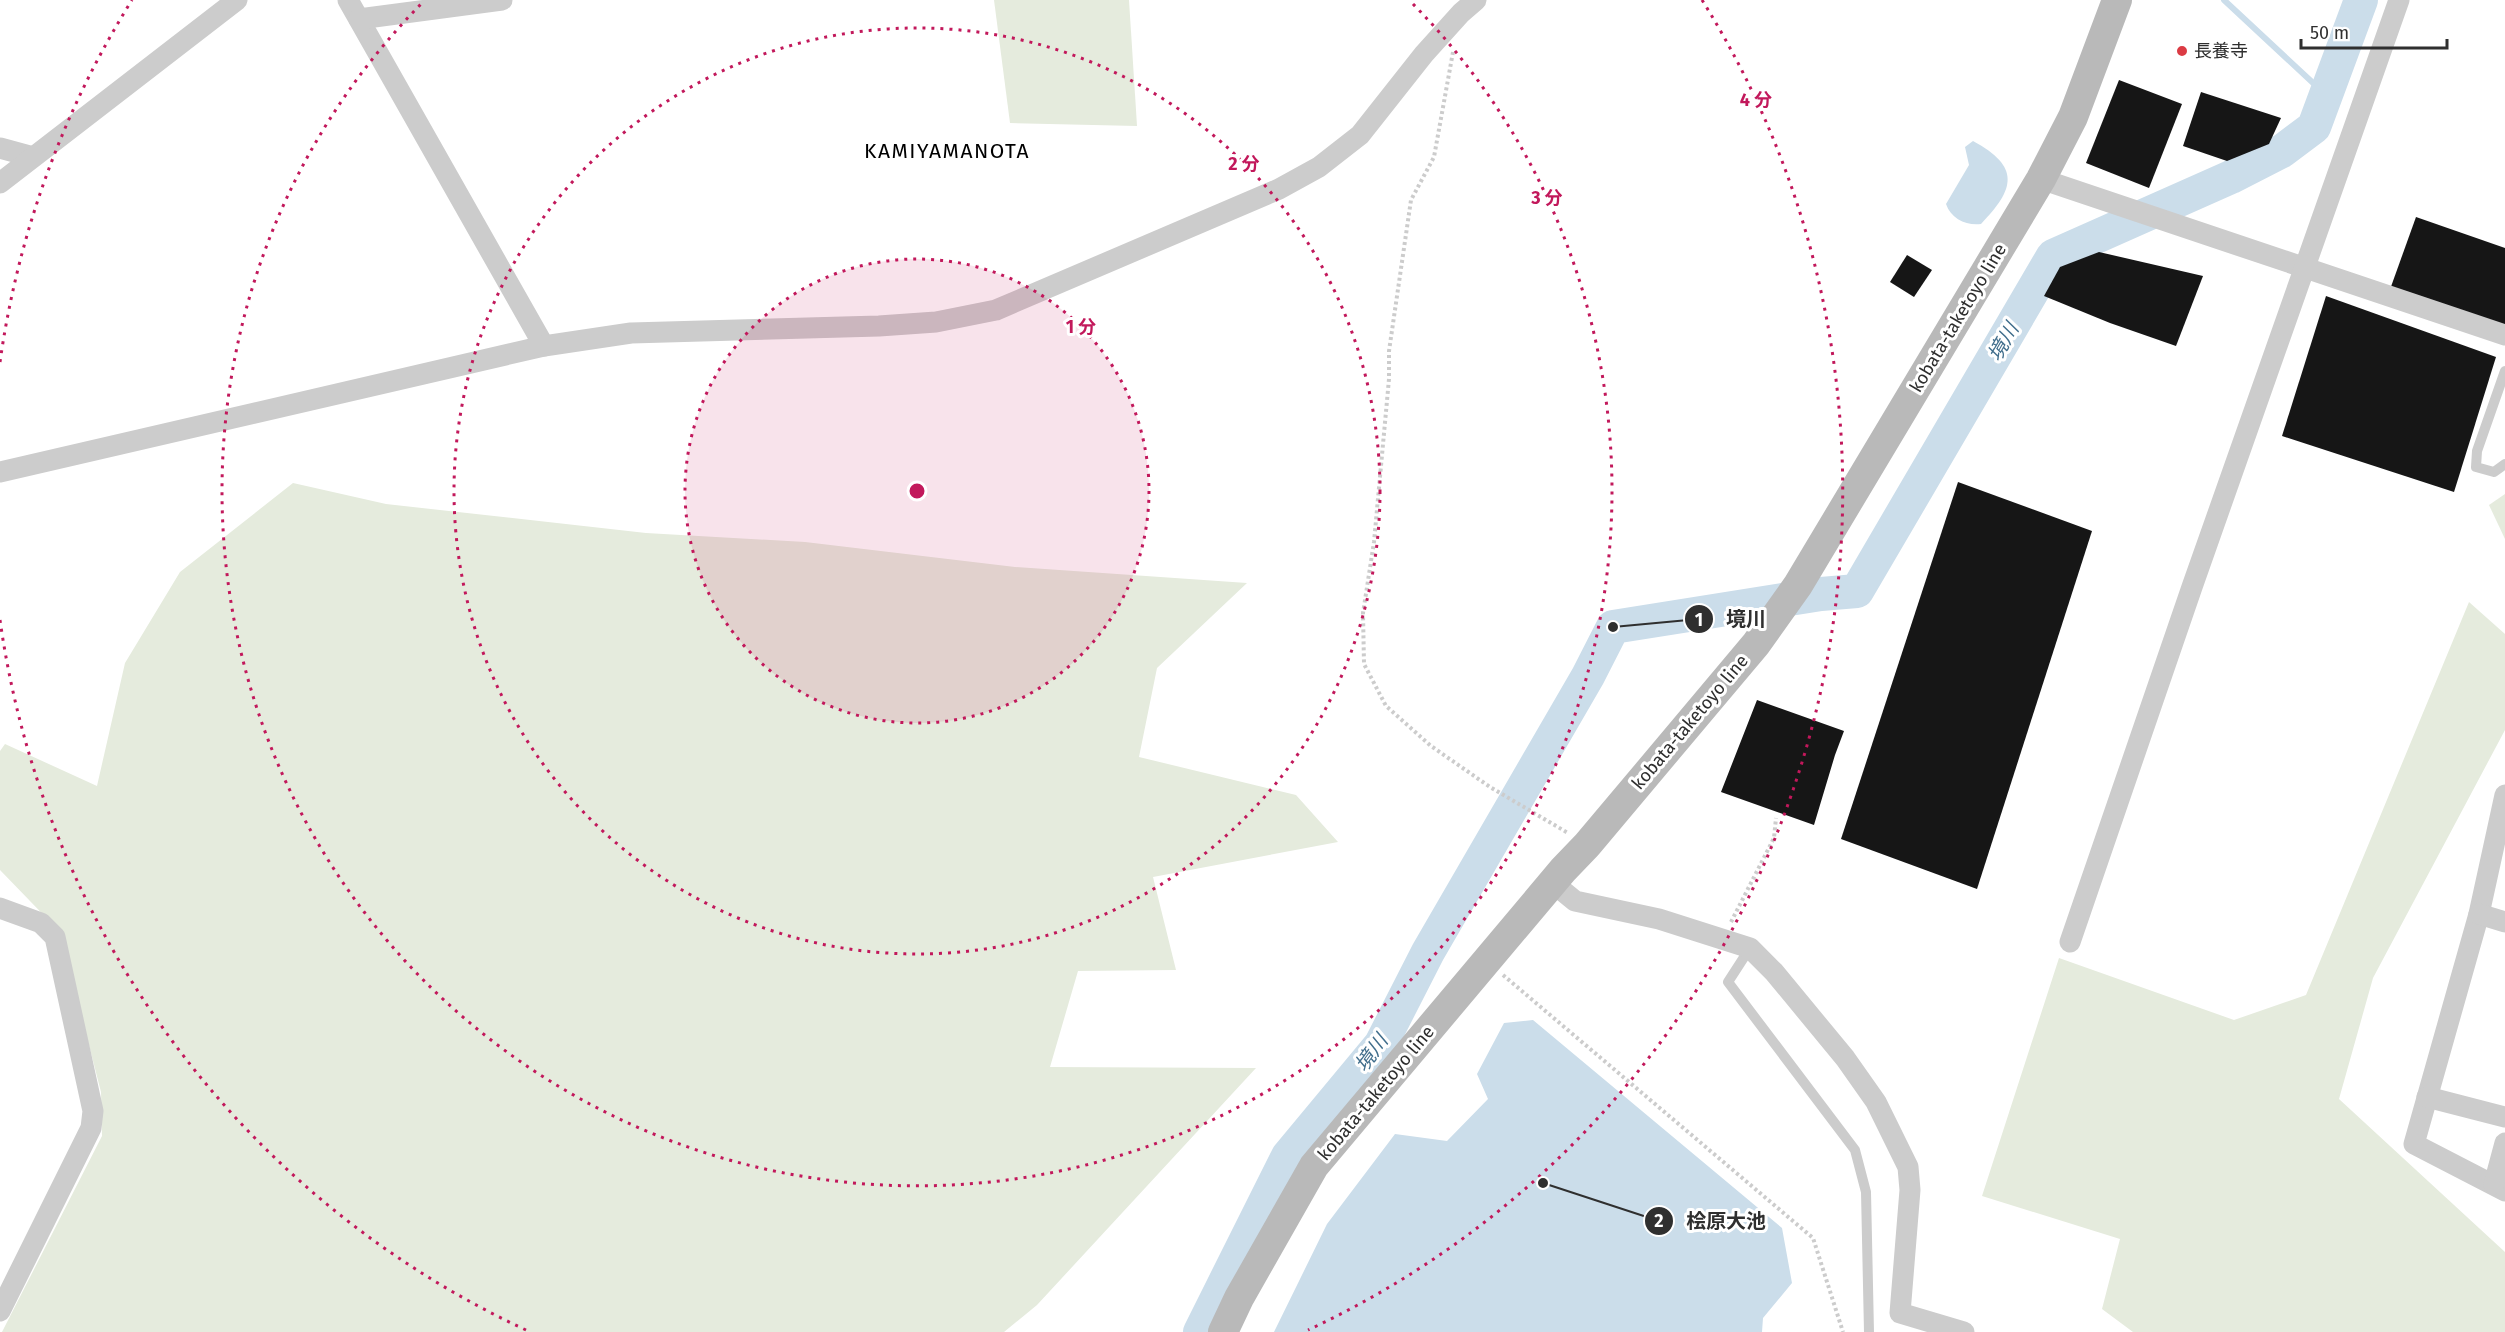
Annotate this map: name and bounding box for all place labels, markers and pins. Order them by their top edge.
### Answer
place label: 長養寺 [2194,40,2248,62]
marker: 長養寺 [2175,44,2189,58]
centre of rings [907,481,927,501]
callout: 境川 [1684,600,1778,638]
callout: 桧原大池 [1644,1202,1778,1240]

